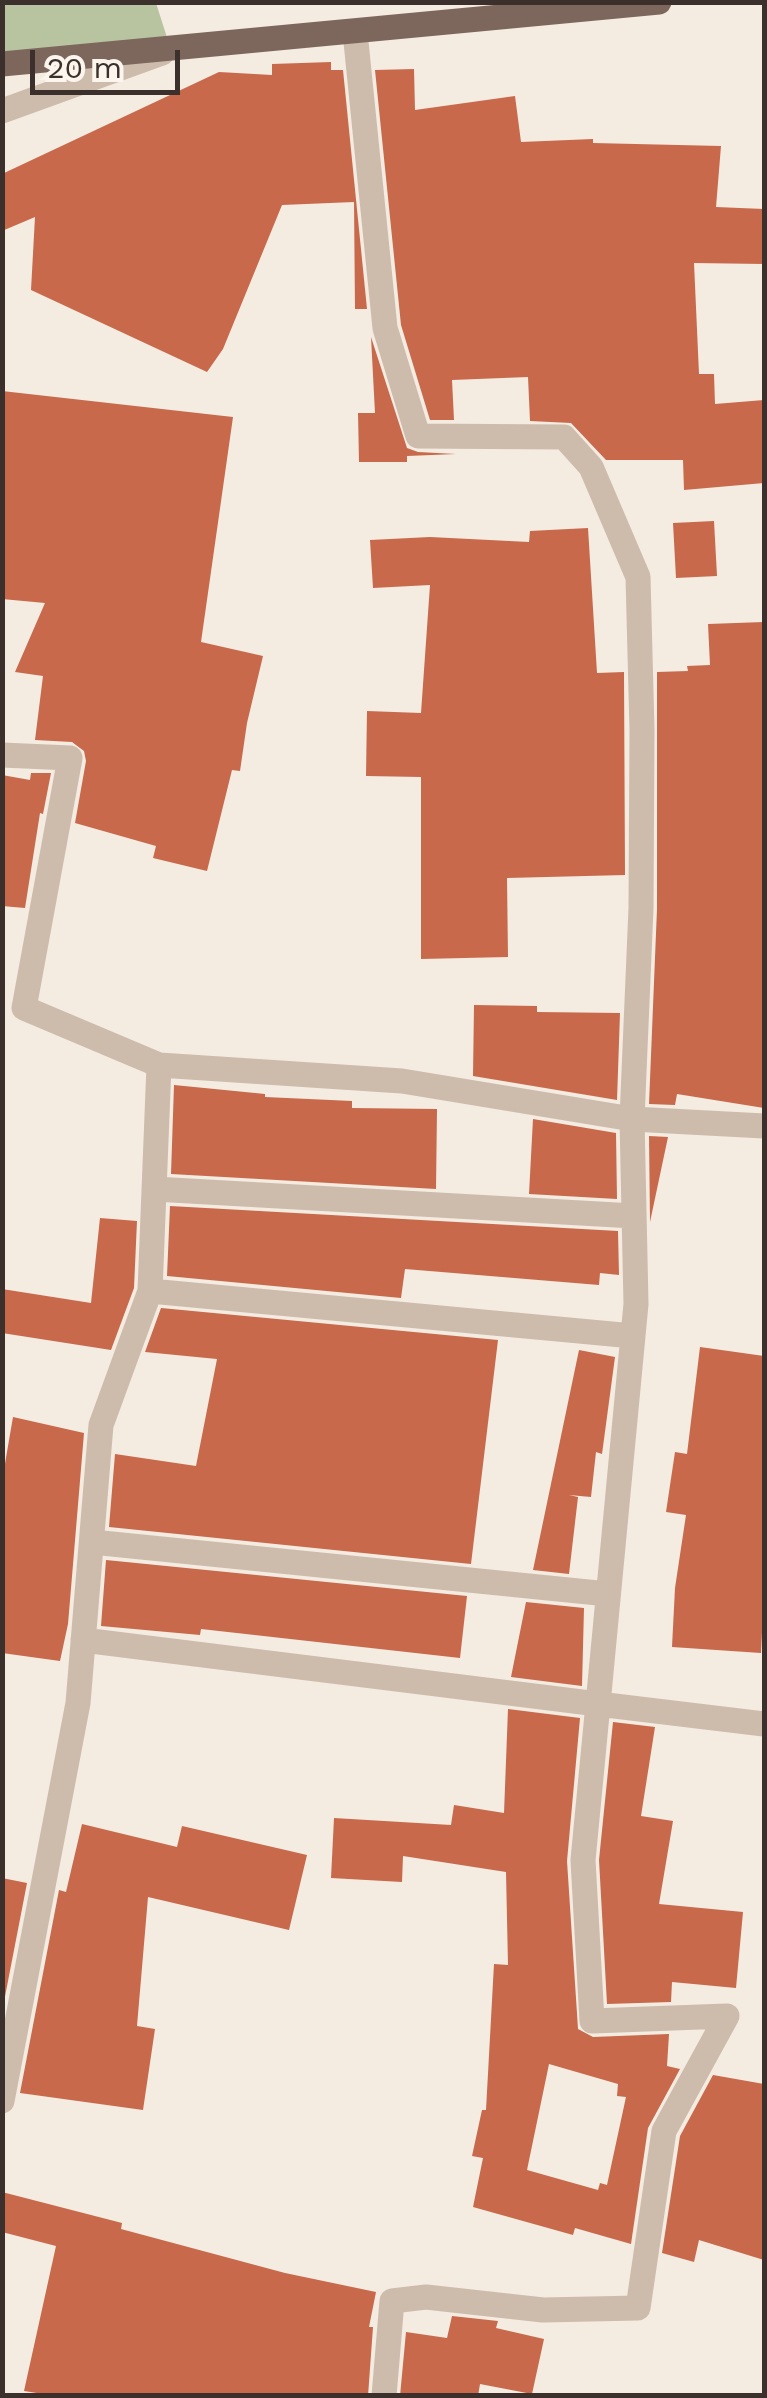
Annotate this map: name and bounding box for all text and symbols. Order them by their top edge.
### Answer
scale bar [35,30,185,92]
text: 20 m [47,50,122,85]

